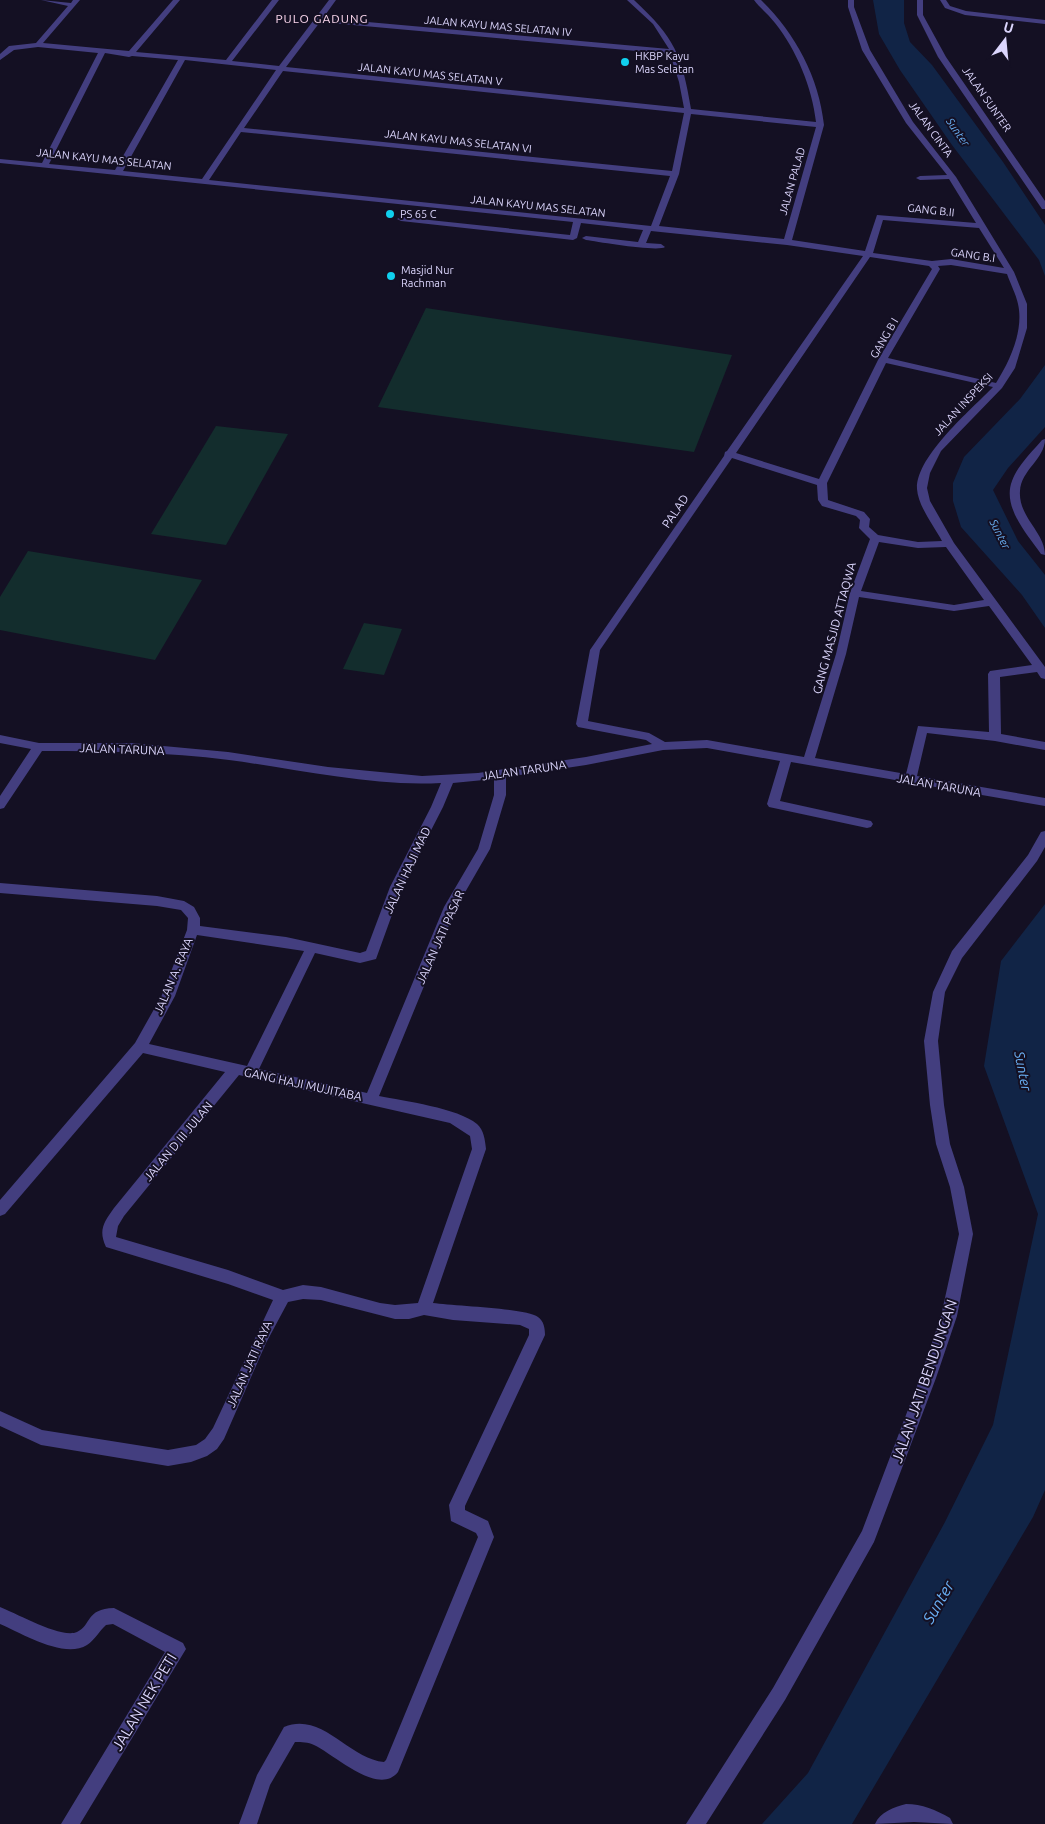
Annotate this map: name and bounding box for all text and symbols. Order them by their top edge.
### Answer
district label: PULO GADUNG [275,12,369,25]
street label: JALAN KAYU MAS SELATAN IV [424,14,572,38]
north arrow [980,15,1030,65]
text: U [1002,18,1016,37]
place label: HKBP Kayu Mas Selatan [635,50,694,75]
marker: HKBP Kayu Mas Selatan [619,56,631,68]
street label: JALAN KAYU MAS SELATAN V [357,60,503,88]
street label: JALAN SUNTER [960,64,1014,134]
street label: JALAN CINTA [907,99,956,160]
water label: Sunter [943,115,972,149]
street label: JALAN KAYU MAS SELATAN VI [384,127,532,155]
street label: JALAN PALAD [777,145,807,216]
street label: JALAN KAYU MAS SELATAN [36,146,172,172]
street label: JALAN KAYU MAS SELATAN [470,193,606,219]
street label: GANG B.II [907,202,955,218]
marker: PS 65 C [384,208,396,220]
place label: PS 65 C [400,208,437,220]
street label: GANG B.I [950,246,996,264]
place label: Masjid Nur Rachman [401,264,454,289]
marker: Masjid Nur Rachman [385,270,397,282]
street label: GANG B I [868,316,900,360]
street label: JALAN INSPEKSI [931,370,995,438]
street label: PALAD [659,492,691,530]
water label: Sunter [987,516,1013,552]
street label: GANG MASJID ATTAQWA [810,561,858,695]
street label: JALAN TARUNA [79,741,165,757]
street label: JALAN TARUNA [481,758,567,782]
street label: JALAN TARUNA [896,771,982,799]
street label: JALAN HAJI MAD [381,825,433,915]
street label: JALAN JATI PASAR [414,888,467,986]
street label: JALAN A. RAYA [151,936,195,1016]
water label: Sunter [1011,1049,1035,1093]
street label: GANG HAJI MUJITABA [243,1065,363,1103]
street label: JALAN D III JULAN [141,1099,215,1183]
street label: JALAN JATI BENDUNGAN [888,1297,960,1465]
street label: JALAN JATI RAYA [224,1319,274,1409]
water label: Sunter [918,1577,958,1627]
street label: JALAN NEK PETI [108,1650,180,1754]

